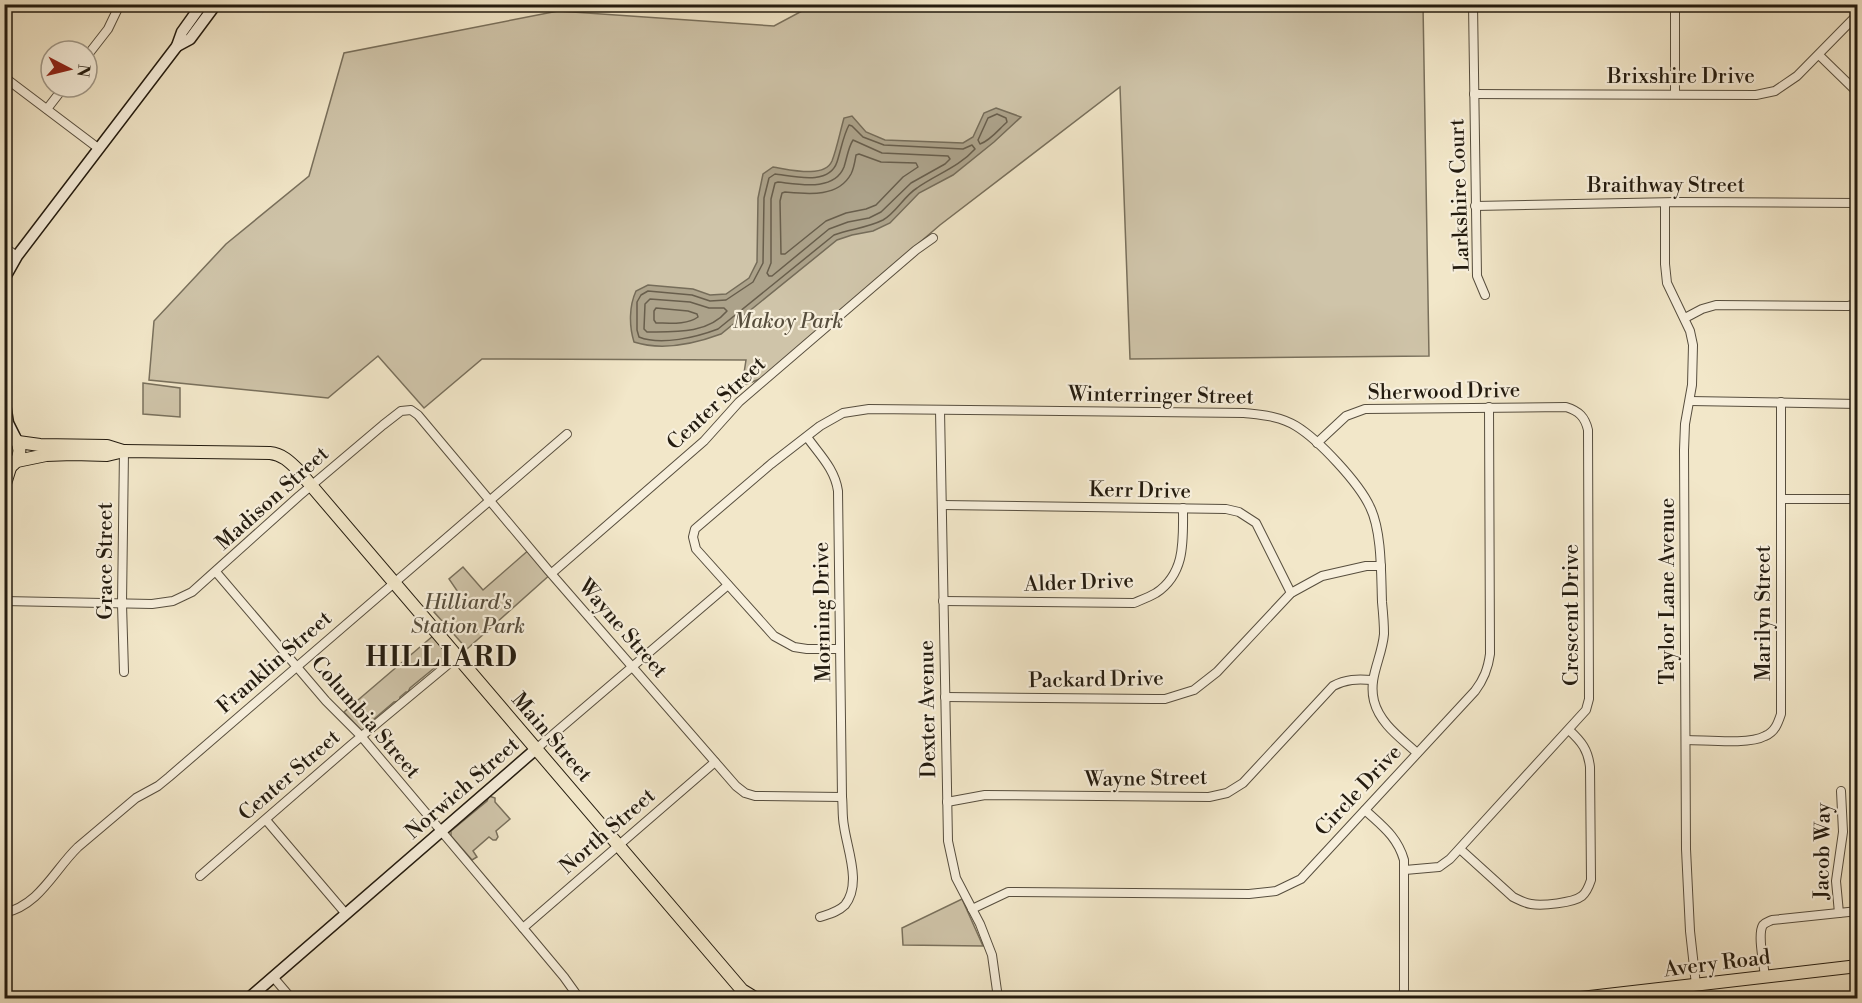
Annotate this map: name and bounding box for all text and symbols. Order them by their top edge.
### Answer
north arrow [39,39,99,99]
text: N [72,63,94,79]
street label: Brixshire Drive [1606,64,1755,90]
street label: Larkshire Court [1444,118,1476,272]
street label: Braithway Street [1586,173,1745,199]
park label: Makoy Park [733,309,843,335]
street label: Center Street [662,351,772,456]
street label: Sherwood Drive [1367,378,1521,406]
street label: Winterringer Street [1067,381,1255,411]
street label: Madison Street [211,441,335,556]
street label: Kerr Drive [1089,477,1191,505]
street label: Taylor Lane Avenue [1655,498,1681,684]
street label: Grace Street [93,502,119,620]
street label: Morning Drive [809,542,837,682]
street label: Crescent Drive [1559,544,1585,686]
street label: Marilyn Street [1751,544,1777,681]
street label: Alder Drive [1023,568,1134,598]
street label: Wayne Street [571,573,673,684]
park label: Hilliard's Station Park [411,590,525,640]
street label: Franklin Street [212,605,338,720]
street label: Dexter Avenue [914,640,942,778]
district label: HILLIARD [366,641,518,675]
street label: Columbia Street [305,651,426,785]
street label: Packard Drive [1028,666,1164,694]
street label: Main Street [505,688,598,788]
street label: Center Street [234,724,346,827]
street label: Norwich Street [400,732,525,845]
street label: Circle Drive [1310,740,1408,842]
street label: Wayne Street [1083,765,1208,793]
street label: North Street [554,783,661,880]
street label: Jacob Way [1809,802,1837,901]
street label: Avery Road [1661,945,1772,984]

